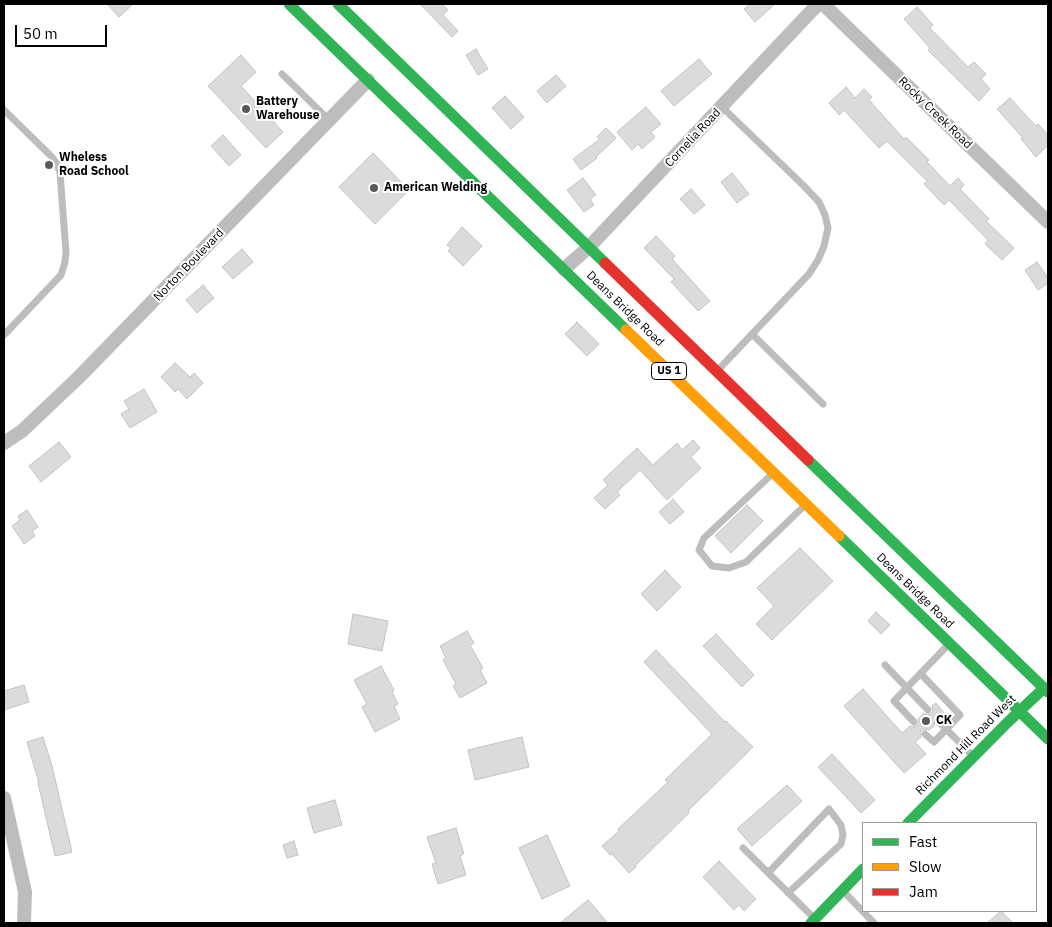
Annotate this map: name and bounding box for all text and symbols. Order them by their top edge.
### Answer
scale bar [18,15,110,47]
text: 50 m [23,24,58,43]
street label: Rocky Creek Road [895,74,975,152]
place label: Battery Warehouse [256,95,320,123]
marker: Battery Warehouse [240,103,252,115]
street label: Cornelia Road [662,106,724,170]
place label: Wheless Road School [59,151,129,179]
marker: Wheless Road School [43,159,55,171]
place label: American Welding [384,181,487,195]
marker: American Welding [368,182,380,194]
street label: Norton Boulevard [151,226,227,304]
street label: Deans Bridge Road [583,268,667,350]
road number: US 1 [652,362,686,380]
street label: Deans Bridge Road [873,550,957,632]
street label: Richmond Hill Road West [913,692,1019,798]
place label: CK [936,714,952,728]
marker: CK [920,715,932,727]
legend [862,822,1037,912]
text: Fast [909,832,937,851]
text: Slow [909,857,942,876]
text: Jam [909,882,938,901]

